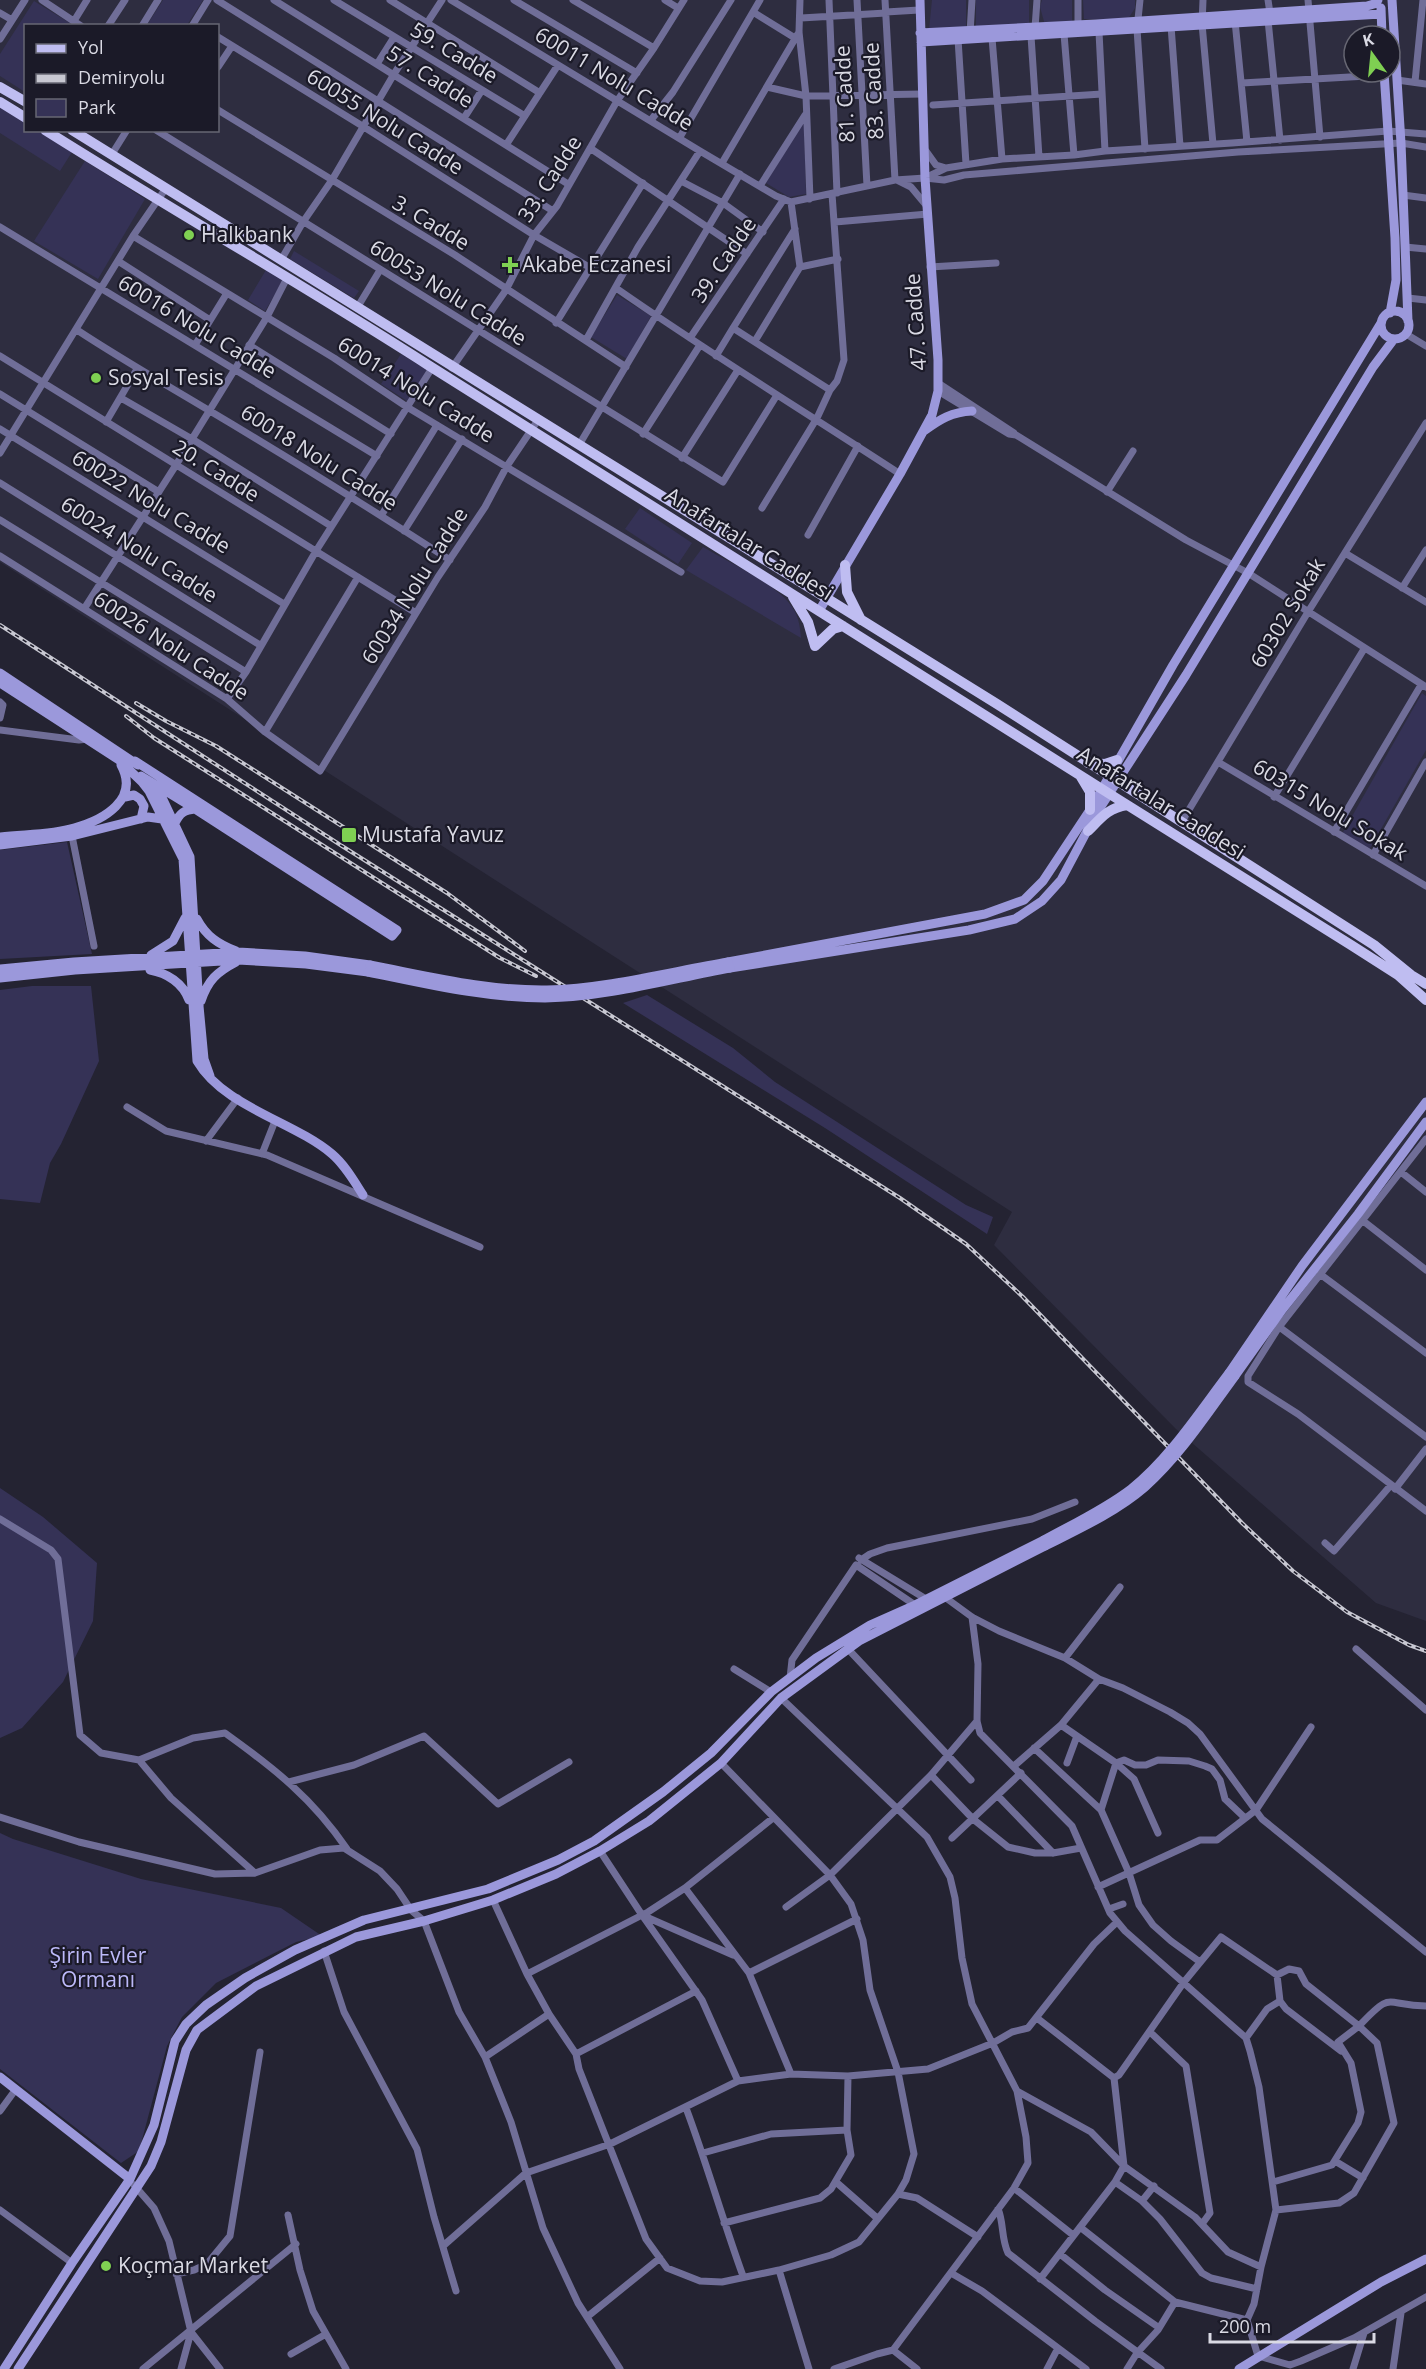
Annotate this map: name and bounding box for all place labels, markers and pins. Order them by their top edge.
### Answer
place label: Halkbank [201,220,293,248]
marker: Halkbank [182,228,196,242]
place label: Akabe Eczanesi [522,250,671,278]
marker: Akabe Eczanesi [503,258,517,272]
place label: Sosyal Tesis [108,363,224,391]
marker: Sosyal Tesis [89,371,103,385]
place label: Mustafa Yavuz [362,820,504,848]
marker: Mustafa Yavuz [340,826,358,844]
place label: Koçmar Market [118,2251,268,2279]
marker: Koçmar Market [99,2259,113,2273]

